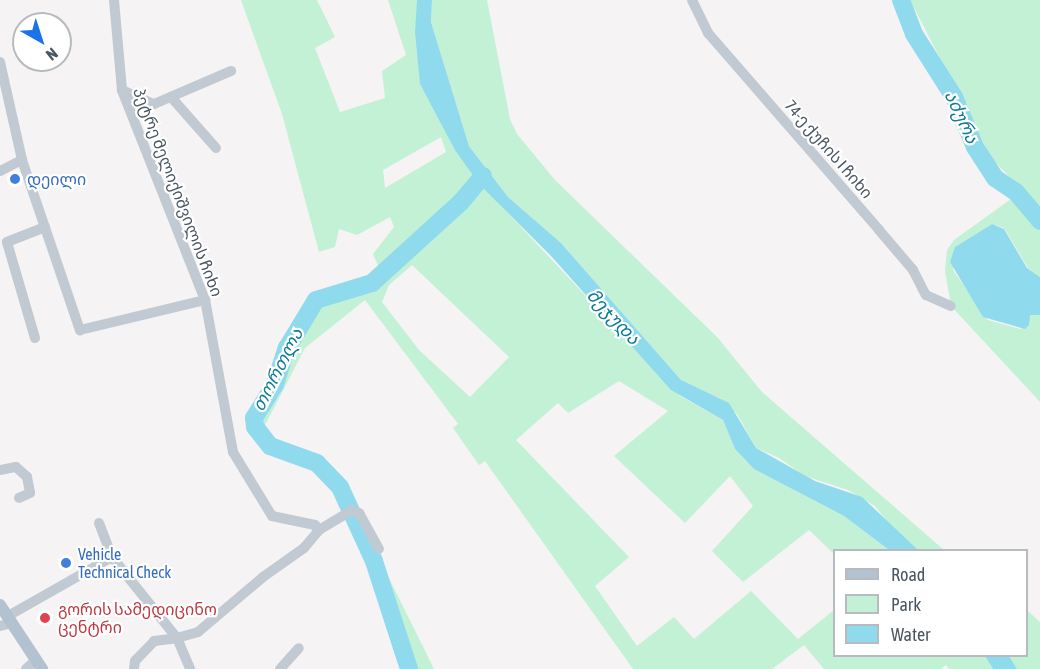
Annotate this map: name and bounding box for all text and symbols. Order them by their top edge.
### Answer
north arrow [12,12,72,72]
text: N [43,44,61,64]
street label: პეტრე მელიქიშვილის ჩიხი [129,85,227,299]
water label: აძურა [939,87,983,147]
street label: 74-ე ქუჩის I ჩიხი [781,96,877,202]
place label: დეილი [27,169,86,189]
marker: დეილი [8,172,22,186]
water label: მეჯუდა [582,285,644,349]
water label: თორთლა [248,325,308,415]
place label: Vehicle Technical Check [78,544,171,582]
legend [833,549,1028,657]
marker: Vehicle Technical Check [59,556,73,570]
text: Road [891,564,925,585]
text: Park [891,594,921,615]
place label: გორის სამედიცინო ცენტრი [58,599,217,637]
marker: გორის სამედიცინო ცენტრი [36,609,54,627]
text: Water [891,624,930,645]

